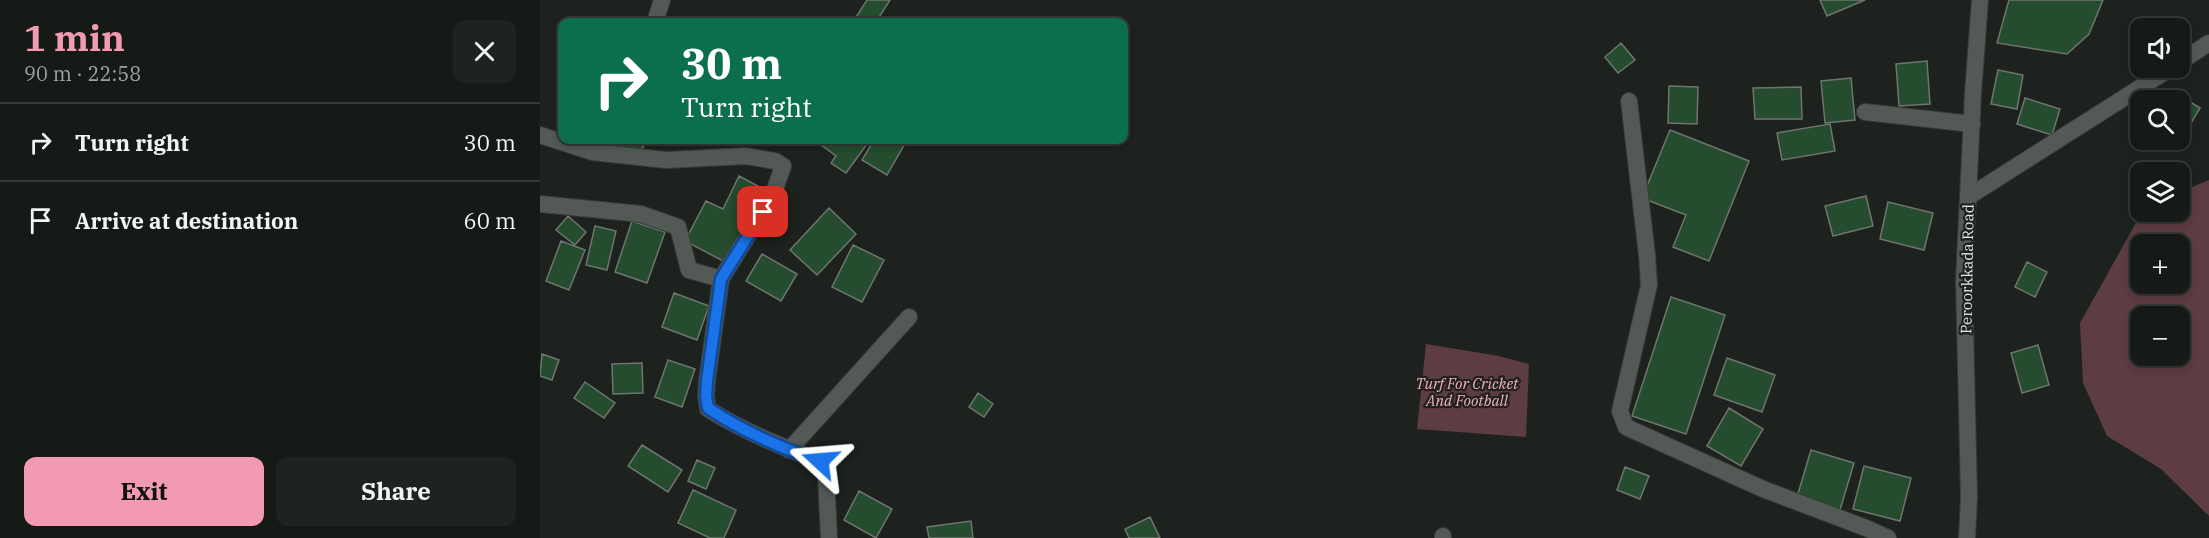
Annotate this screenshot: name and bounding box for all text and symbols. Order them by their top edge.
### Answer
text: 1 min [24,14,125,61]
map controls [2130,18,2190,366]
button: sound [2130,18,2190,78]
button: close [453,20,516,83]
text: 30 m [681,36,782,91]
icon: right [582,42,660,120]
text: 90 m · 22:58 [24,60,141,87]
text: Turn right [681,89,812,124]
button: search [2130,90,2190,150]
icon: right [24,126,57,159]
text: Turn right [75,128,189,157]
text: 30 m [464,128,516,157]
button: layers [2130,162,2190,222]
pin [737,186,788,237]
icon: arrive [746,195,779,228]
icon: arrive [24,204,57,237]
street label: Peroorkkada Road [1956,204,1978,334]
text: Arrive at destination [75,206,298,235]
text: 60 m [464,206,516,235]
button: + [2130,234,2190,294]
button: − [2130,306,2190,366]
park label: Turf For Cricket And Football [1416,374,1519,410]
position arrow [788,429,852,493]
button: Exit [24,457,264,526]
button: Share [276,457,516,526]

